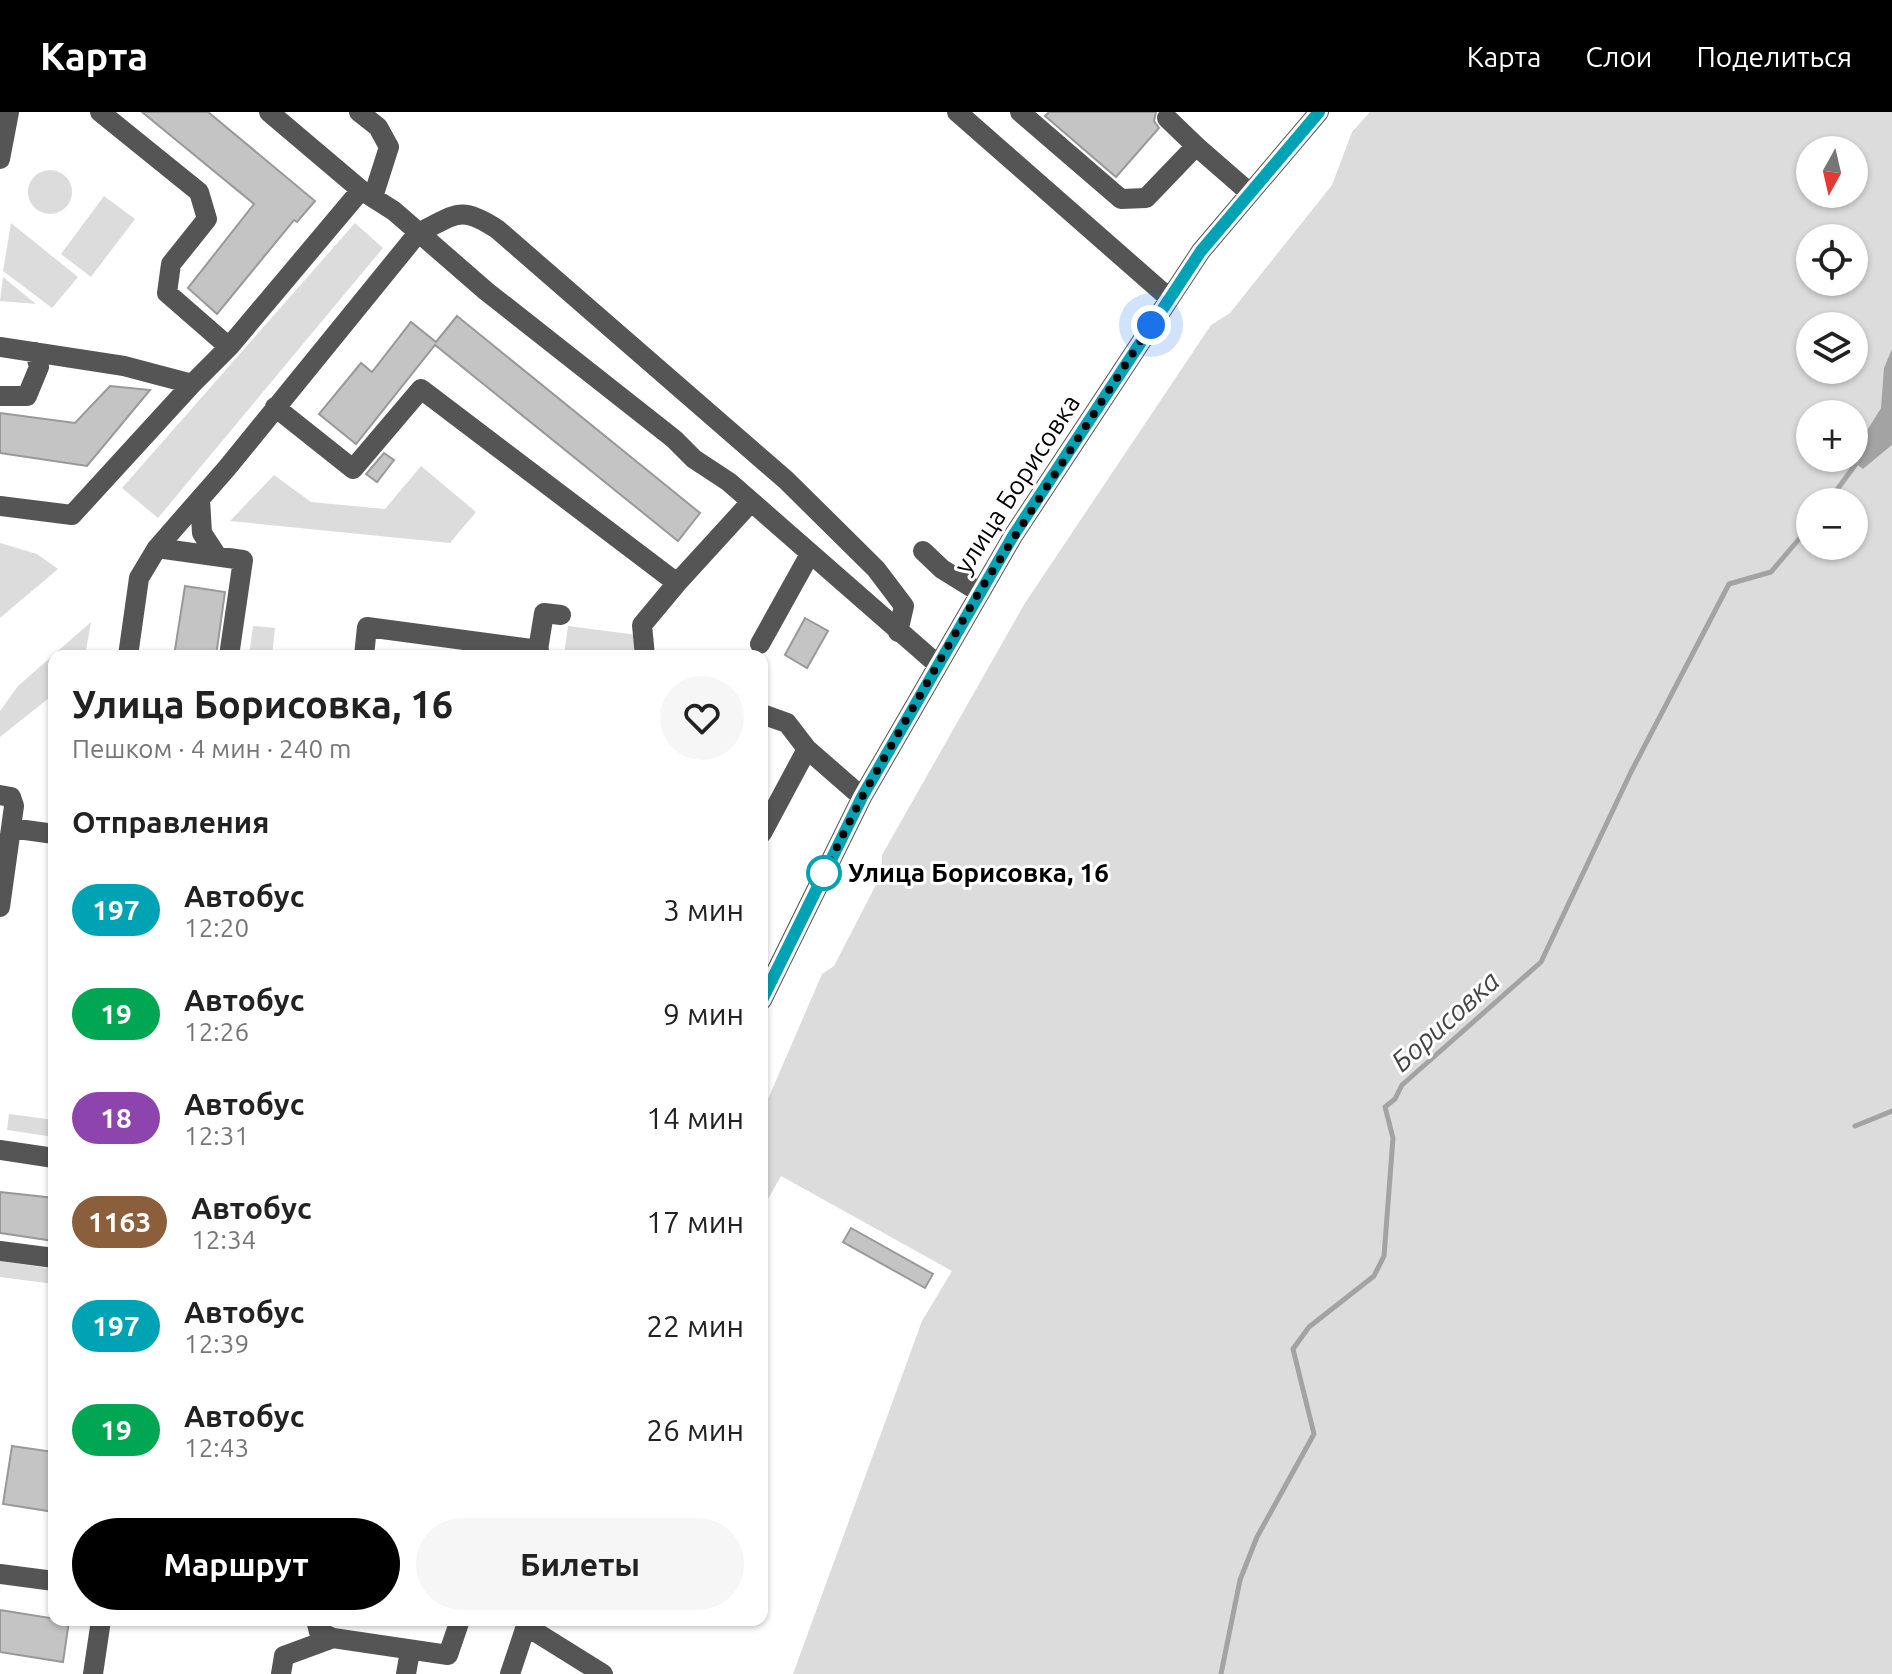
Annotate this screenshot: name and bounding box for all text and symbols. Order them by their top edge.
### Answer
text: Карта [40,35,148,77]
text: Карта [1467,41,1541,72]
text: Слои [1585,41,1652,72]
text: Поделиться [1696,41,1852,72]
north arrow [1796,136,1868,208]
map controls [1796,136,1868,560]
button: locate [1796,224,1868,296]
your location [1131,305,1171,345]
button: layers [1796,312,1868,384]
street label: улица Борисовка [948,389,1085,579]
button: + [1796,400,1868,472]
button: − [1796,488,1868,560]
button: heart [660,676,744,760]
text: Улица Борисовка, 16 [72,683,453,725]
text: Пешком · 4 мин · 240 m [72,734,351,763]
text: Отправления [72,805,269,839]
marker: Улица Борисовка, 16 [807,856,841,890]
place label: Улица Борисовка, 16 [848,858,1109,887]
text: Автобус [184,879,304,913]
text: 3 мин [663,893,744,927]
text: 197 [92,894,140,925]
text: 12:20 [184,913,249,942]
water label: Борисовка [1385,964,1505,1077]
text: Автобус [184,983,304,1017]
text: 9 мин [663,997,744,1031]
text: 19 [100,998,132,1029]
text: 12:26 [184,1017,249,1046]
text: Автобус [184,1087,304,1121]
text: 14 мин [646,1101,744,1135]
text: 18 [100,1102,132,1133]
text: 12:31 [184,1121,249,1150]
text: Автобус [191,1191,312,1225]
text: 17 мин [646,1205,744,1239]
text: 1163 [88,1206,151,1237]
text: 12:34 [191,1225,256,1254]
text: Автобус [184,1295,304,1329]
text: 22 мин [646,1309,744,1343]
text: 197 [92,1310,140,1341]
text: 12:39 [184,1329,249,1358]
text: Автобус [184,1399,304,1433]
text: 26 мин [646,1413,744,1447]
text: 19 [100,1414,132,1445]
text: 12:43 [184,1433,249,1462]
button: Маршрут [72,1518,400,1610]
button: Билеты [416,1518,744,1610]

